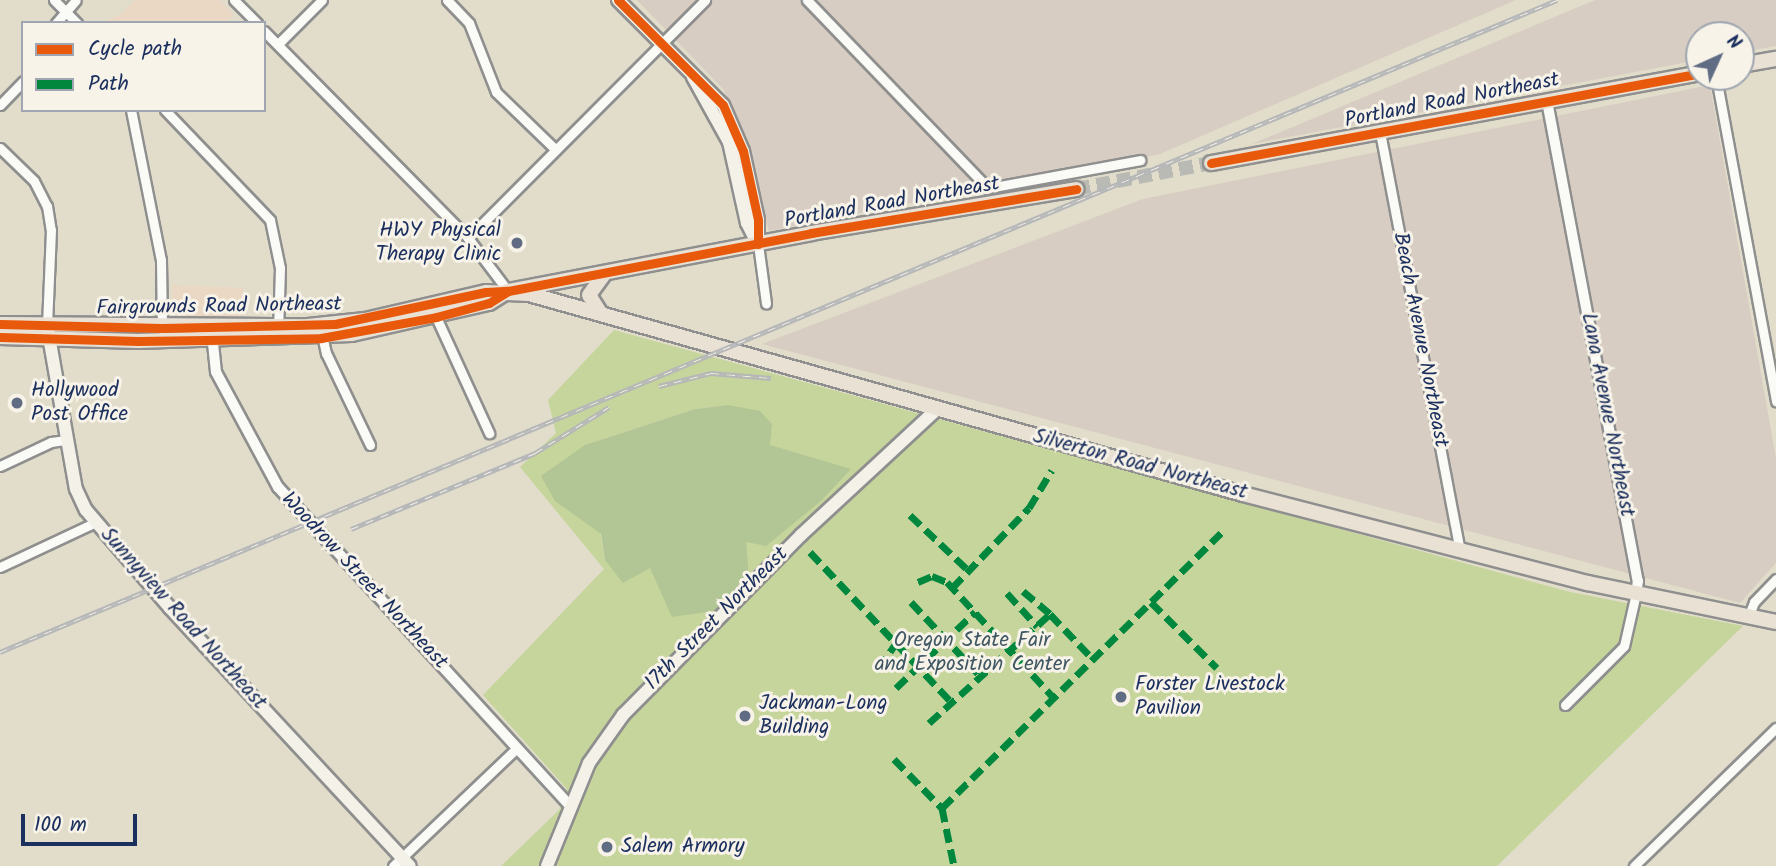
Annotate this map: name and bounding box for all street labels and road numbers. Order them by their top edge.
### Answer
street label: Portland Road Northeast [1343,68,1561,134]
street label: Portland Road Northeast [782,172,1002,234]
street label: Beach Avenue Northeast [1387,230,1453,450]
street label: Fairgrounds Road Northeast [96,292,342,322]
street label: Lana Avenue Northeast [1575,311,1639,519]
street label: Silverton Road Northeast [1030,424,1250,506]
street label: Woodrow Street Northeast [275,487,453,675]
street label: Sunnyview Road Northeast [95,523,271,715]
street label: 17th Street Northeast [640,542,794,696]

